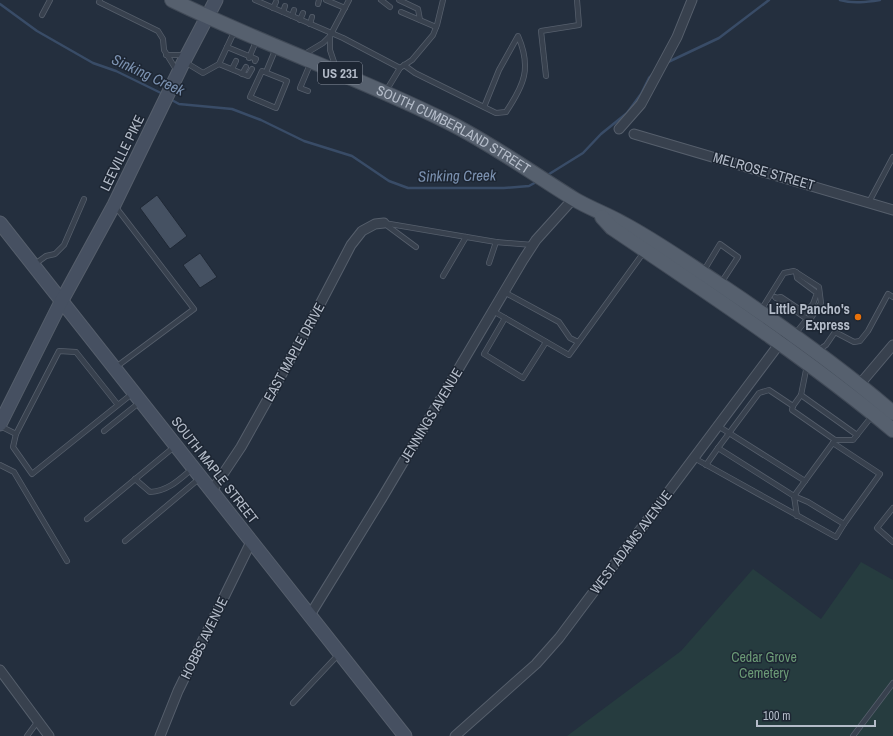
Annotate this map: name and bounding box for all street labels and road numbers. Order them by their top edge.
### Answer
road number: US 231 [318,62,362,84]
street label: SOUTH CUMBERLAND STREET [374,81,534,178]
street label: LEEVILLE PIKE [96,112,148,194]
street label: MELROSE STREET [711,148,817,194]
street label: EAST MAPLE DRIVE [259,299,329,405]
street label: JENNINGS AVENUE [396,365,466,465]
street label: SOUTH MAPLE STREET [168,413,262,527]
street label: WEST ADAMS AVENUE [586,487,676,597]
street label: HOBBS AVENUE [176,594,232,682]

